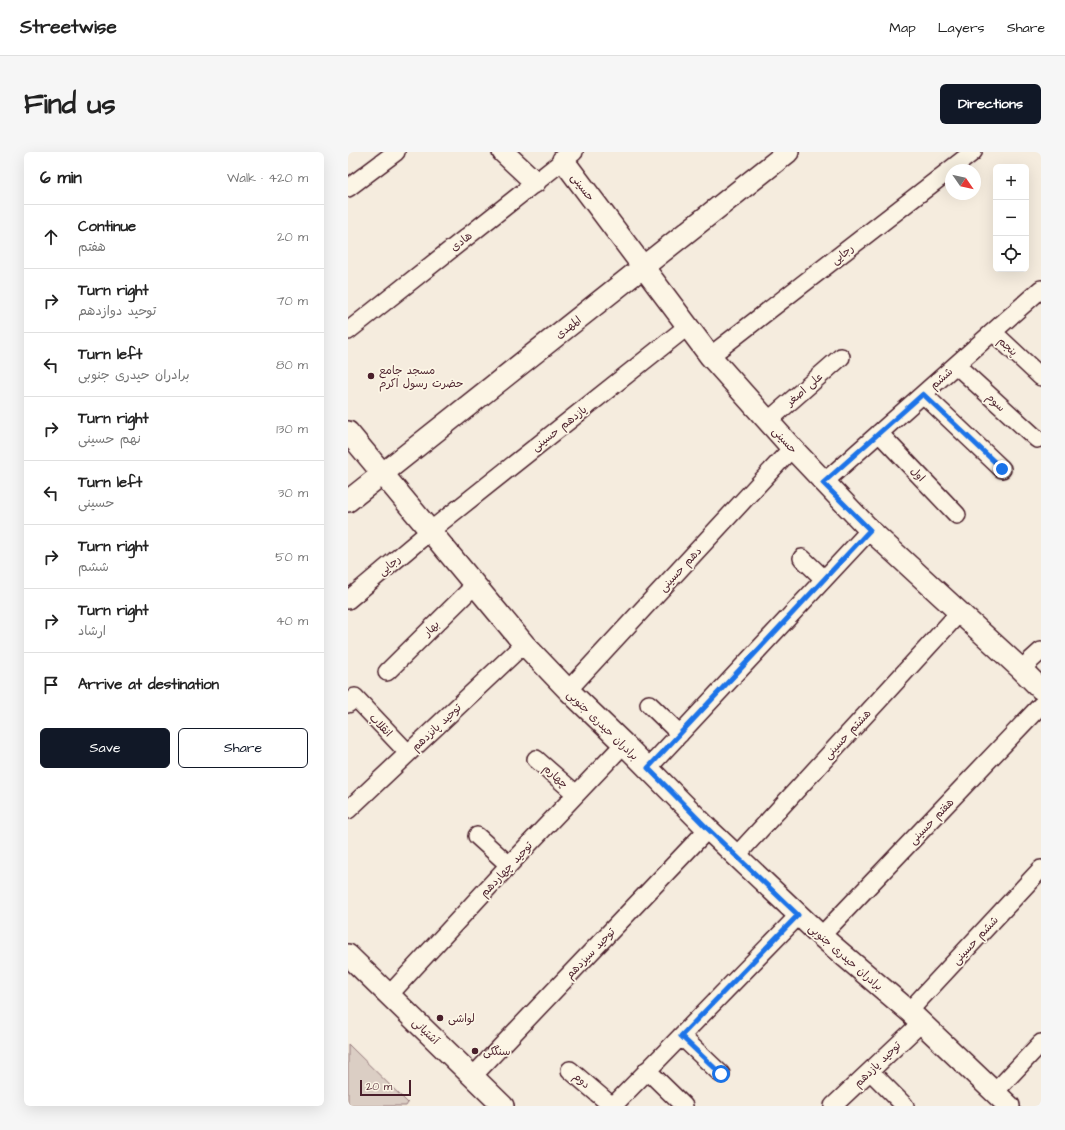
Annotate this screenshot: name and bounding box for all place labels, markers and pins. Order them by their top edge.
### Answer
place label: مسجد جامع حضرت رسول اکرم [379,363,464,392]
marker: مسجد جامع حضرت رسول اکرم [366,371,376,381]
place label: لواشی [448,1011,475,1026]
marker: لواشی [435,1013,445,1023]
place label: سنگکی [483,1044,510,1059]
marker: سنگکی [470,1046,480,1056]

